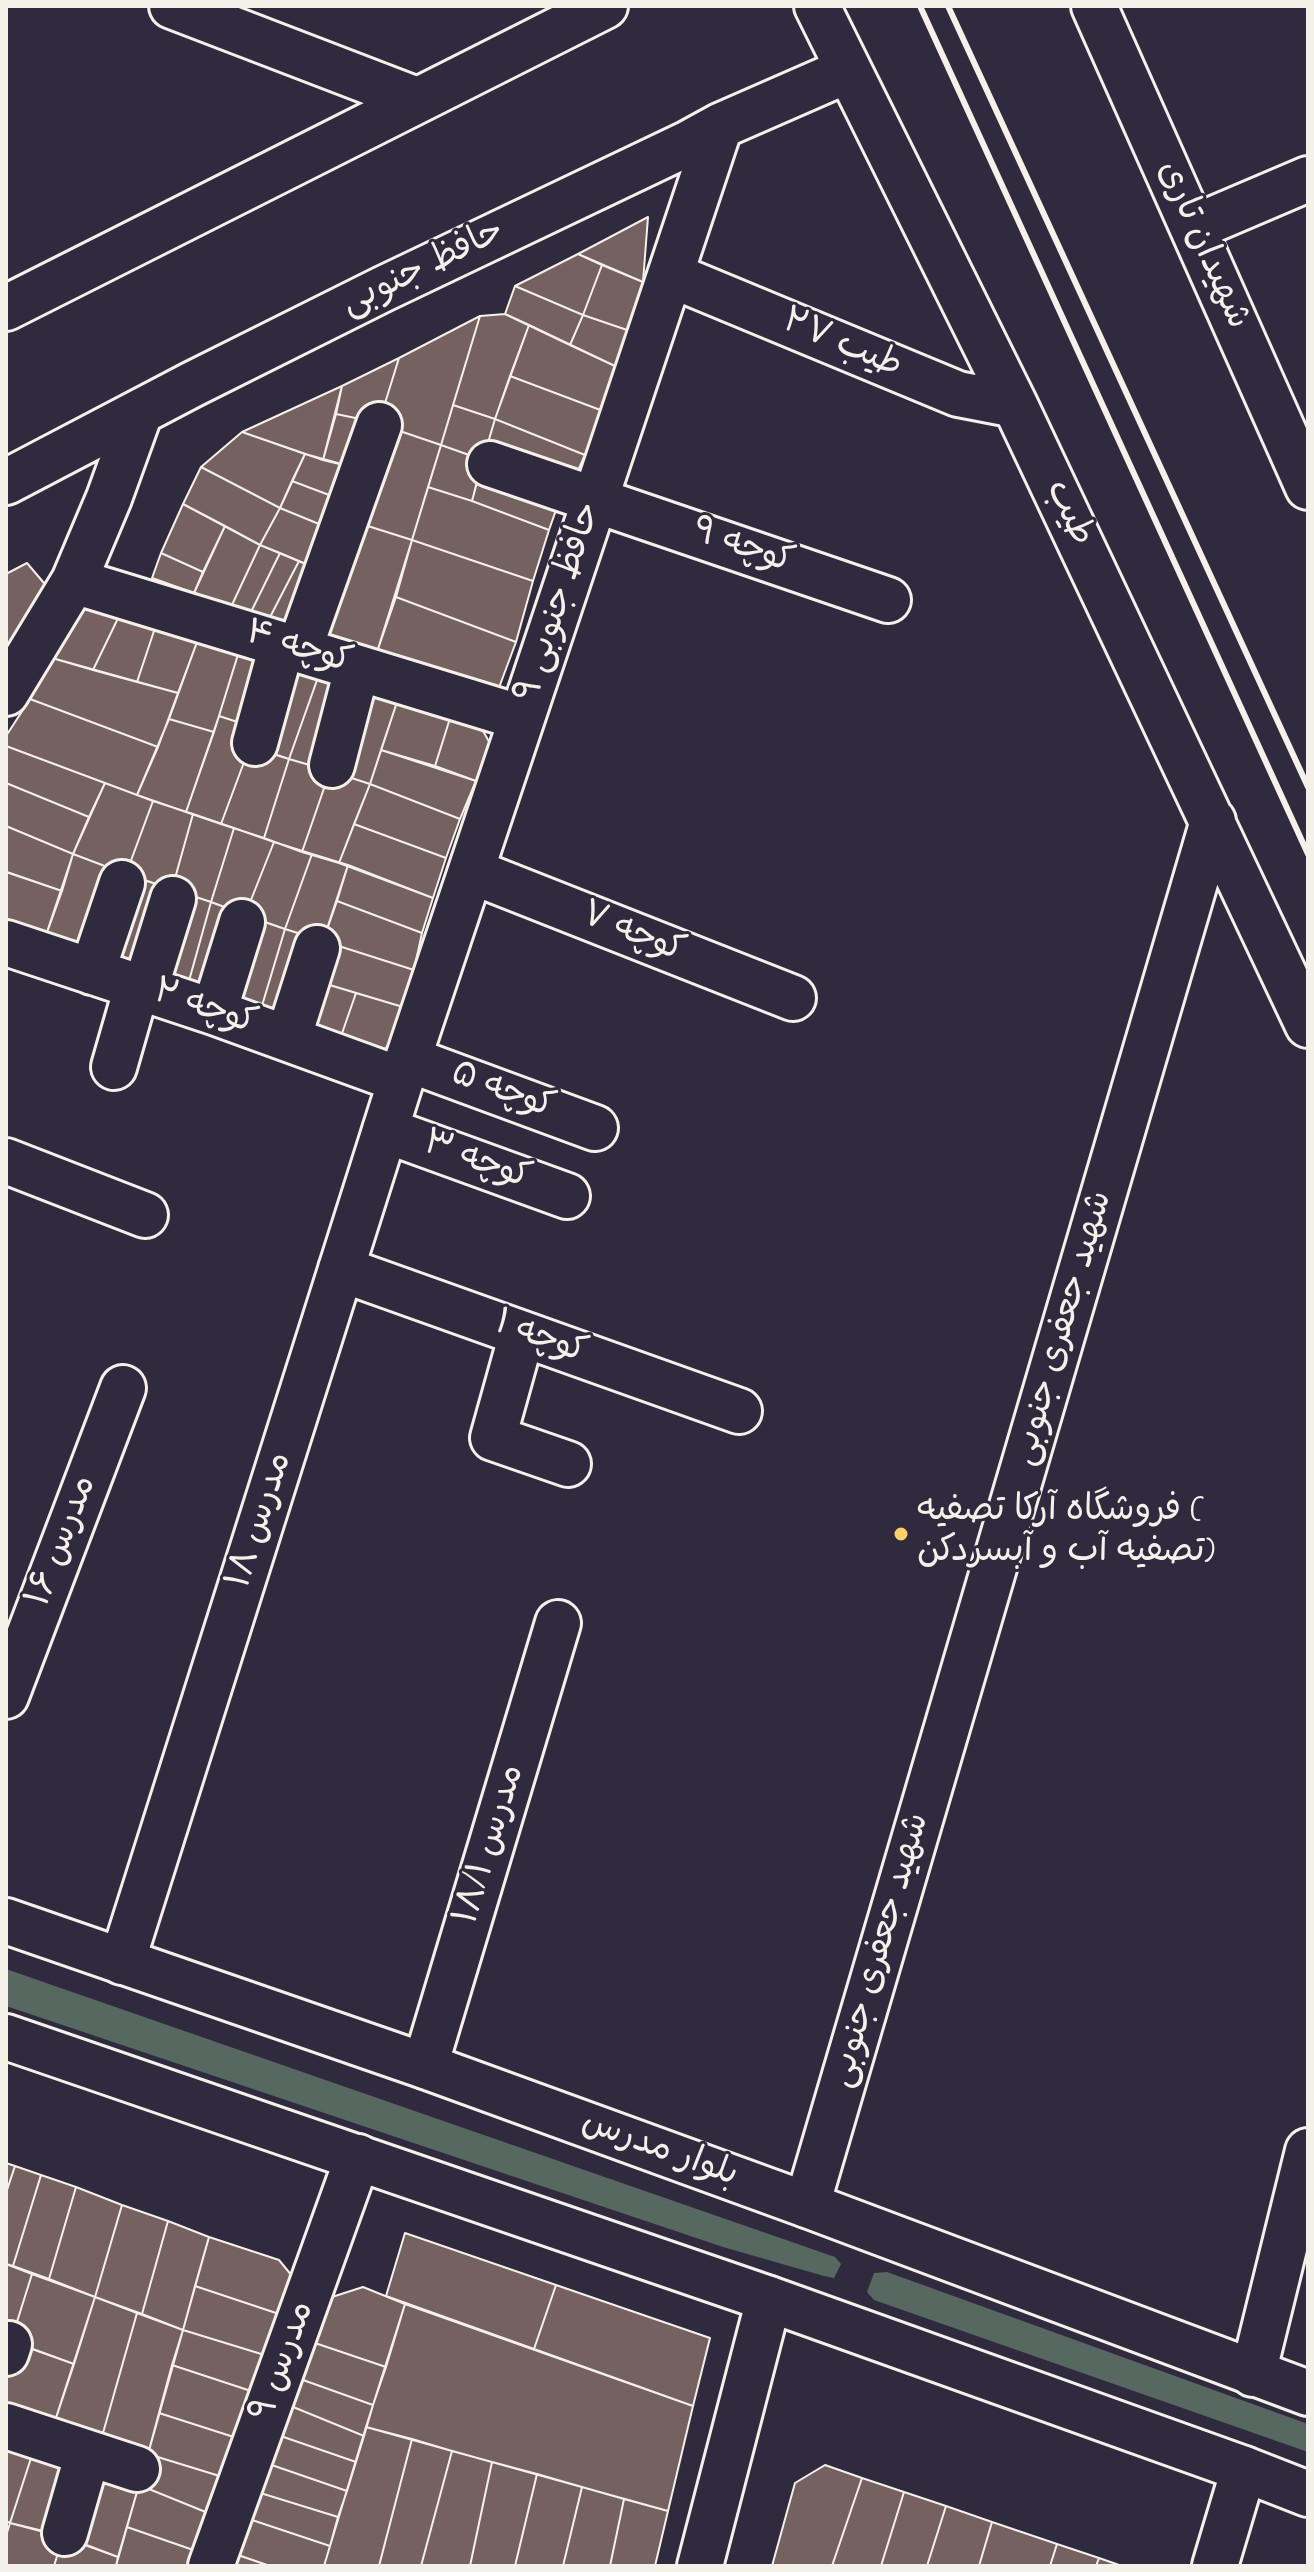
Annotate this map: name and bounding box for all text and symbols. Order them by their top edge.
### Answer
street label: شهیدان تاری [1145,155,1257,337]
street label: حافظ جنوبی [335,212,513,328]
street label: طیب ۲۷ [774,301,908,391]
street label: طیب [1033,474,1101,554]
street label: حافظ جنوبی ۹ [508,498,614,708]
street label: کوچه ۹ [685,511,799,587]
street label: کوچه ۴ [239,613,357,687]
street label: کوچه ۷ [574,895,690,975]
street label: کوچه ۲ [147,972,261,1048]
street label: کوچه ۵ [444,1054,560,1132]
street label: کوچه ۳ [416,1124,536,1202]
street label: شهید جعفری جنوبی [1005,1187,1125,1471]
street label: کوچه ۱ [488,1303,592,1377]
street label: مدرس ۱۸ [220,1447,304,1595]
street label: مدرس ۱۶ [19,1470,109,1614]
place label: فروشگاه آرکا تصفیه ( تصفیه آب و آبسردکن) [917,1491,1215,1576]
marker: فروشگاه آرکا تصفیه ( تصفیه آب و آبسردکن) [892,1525,910,1543]
street label: مدرس ۱۸/۱ [447,1760,537,1930]
street label: شهید جعفری جنوبی [822,1809,942,2093]
street label: بلوار مدرس [575,2103,743,2199]
street label: مدرس ۹ [243,2296,327,2428]

